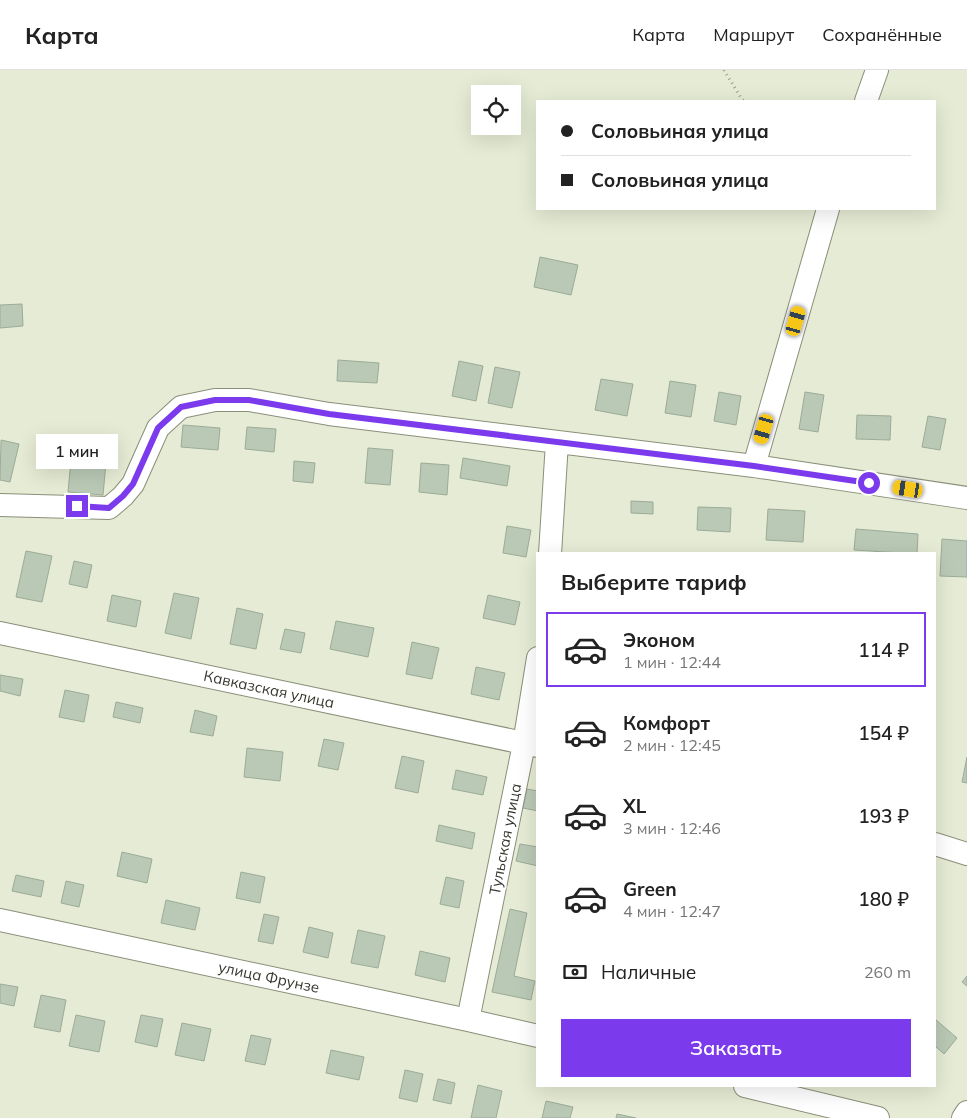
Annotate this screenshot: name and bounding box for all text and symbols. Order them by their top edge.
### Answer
text: Карта [25,20,99,50]
text: Карта [632,23,685,46]
text: Маршрут [713,23,794,46]
text: Сохранённые [822,23,942,46]
map controls [471,85,521,135]
button: locate [471,85,521,135]
text: Соловьиная улица [591,119,769,143]
text: Соловьиная улица [591,168,769,192]
car [784,305,807,337]
car [752,413,775,445]
callout: 1 мин [36,434,118,468]
text: 1 мин [55,441,99,461]
route start [858,472,880,494]
car [892,479,923,499]
route end [66,495,88,517]
text: Выберите тариф [561,568,747,596]
icon: car [563,627,608,672]
text: Эконом [623,628,695,652]
text: 114 ₽ [858,638,909,662]
text: 1 мин · 12:44 [623,652,721,672]
street label: Кавказская улица [202,666,336,712]
icon: car [563,710,608,755]
text: Комфорт [623,711,710,735]
text: 154 ₽ [858,721,909,745]
text: 2 мин · 12:45 [623,735,721,755]
street label: Тульская улица [485,782,525,896]
icon: car [563,793,608,838]
text: XL [623,794,646,818]
text: 193 ₽ [858,804,909,828]
text: 3 мин · 12:46 [623,818,721,838]
icon: car [563,876,608,921]
text: Green [623,877,677,901]
text: 180 ₽ [858,887,909,911]
text: 4 мин · 12:47 [623,901,721,921]
street label: улица Фрунзе [217,957,321,997]
icon: cash [561,958,589,986]
text: Наличные [601,960,696,984]
text: 260 m [864,962,911,982]
button: Заказать [561,1019,911,1077]

